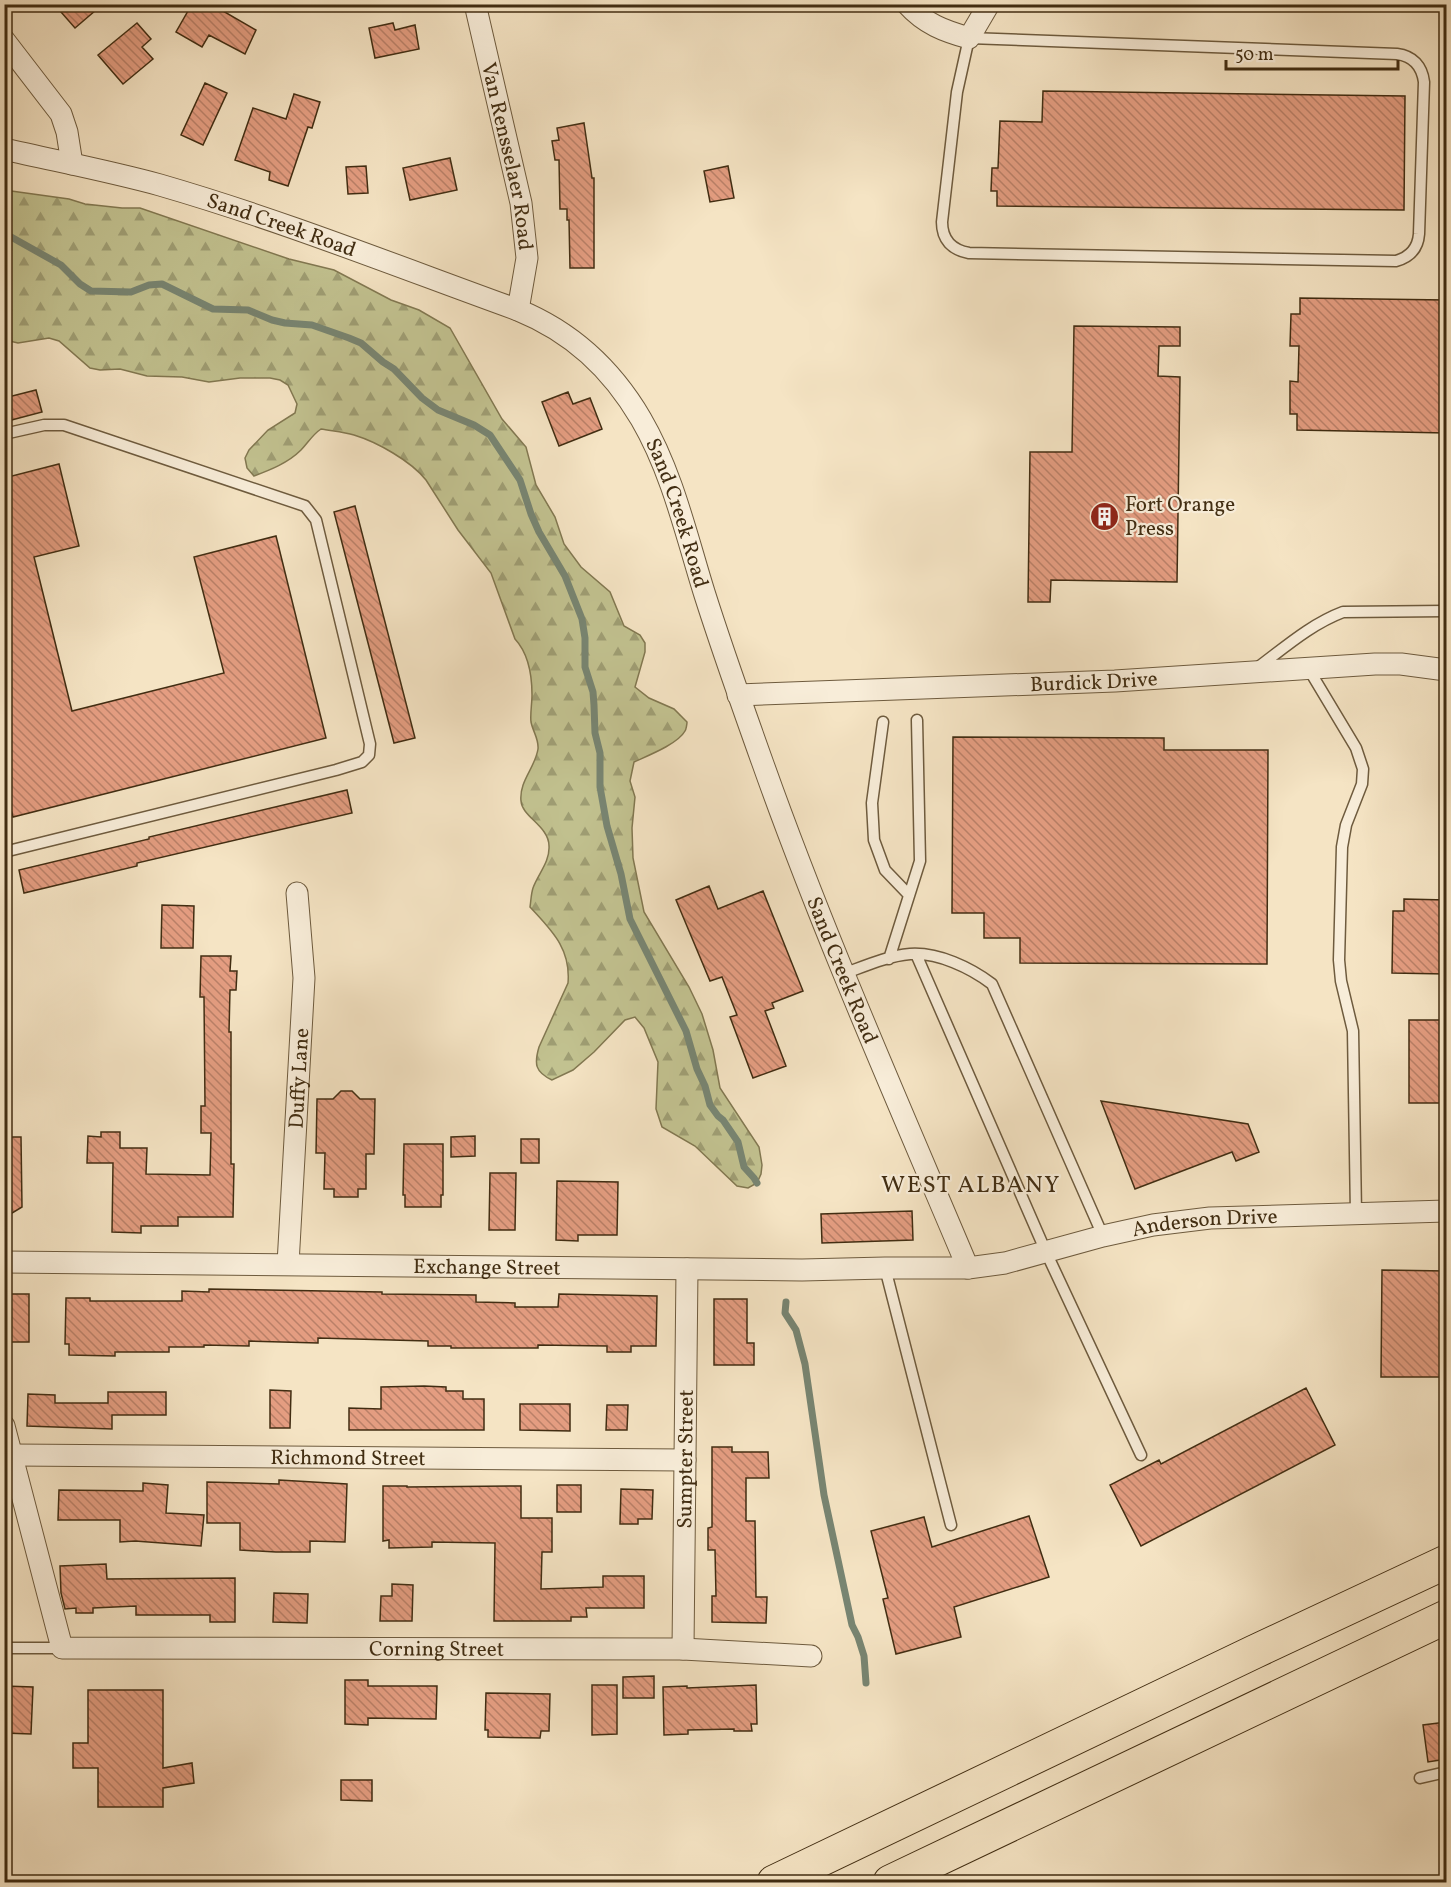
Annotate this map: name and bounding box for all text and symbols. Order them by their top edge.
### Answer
scale bar [1226,33,1398,71]
text: 50 m [1235,43,1274,68]
street label: Van Rensselaer Road [473,60,539,252]
street label: Sand Creek Road [203,187,360,265]
street label: Sand Creek Road [637,434,715,592]
place label: Fort Orange Press [1125,491,1235,544]
building icon: Fort Orange Press [1088,500,1120,532]
street label: Burdick Drive [1029,665,1159,700]
street label: Sand Creek Road [798,893,884,1048]
street label: Duffy Lane [283,1027,317,1130]
district label: WEST ALBANY [881,1169,1061,1203]
street label: Anderson Drive [1129,1203,1278,1245]
street label: Exchange Street [413,1253,561,1284]
street label: Sumpter Street [671,1389,702,1529]
street label: Richmond Street [270,1444,426,1474]
street label: Corning Street [369,1635,504,1665]

